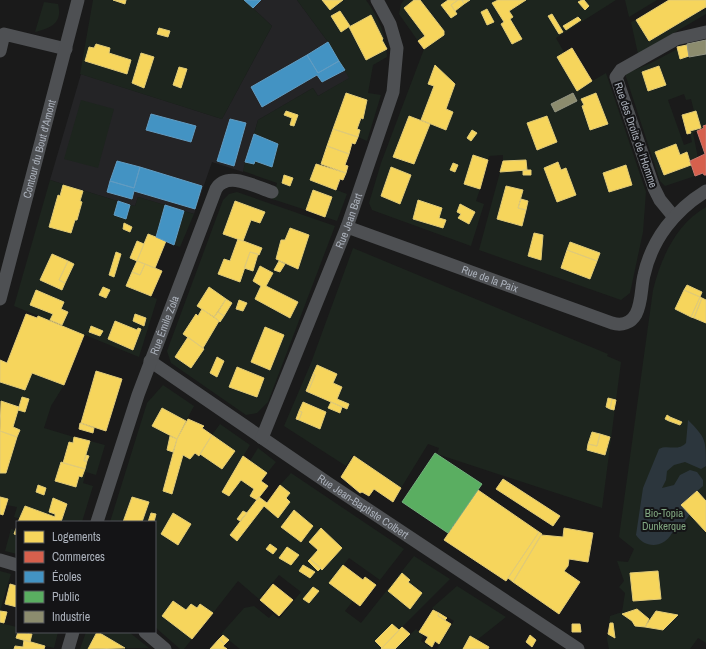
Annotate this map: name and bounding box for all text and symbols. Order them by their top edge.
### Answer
street label: Rue des Droits de l'Homme [611,80,661,190]
street label: Contour du Bout d'Amont [20,98,59,200]
street label: Rue Jean Bart [332,191,365,250]
street label: Rue de la Paix [460,262,521,296]
street label: Rue Émile Zola [147,294,182,357]
street label: Rue Jean-Baptiste Colbert [315,471,412,542]
park label: Bio-Topia Dunkerque [642,506,686,533]
legend [16,521,156,633]
text: Logements [52,529,101,545]
text: Commerces [52,549,105,565]
text: Écoles [52,569,82,585]
text: Public [52,589,79,605]
text: Industrie [52,609,90,625]

